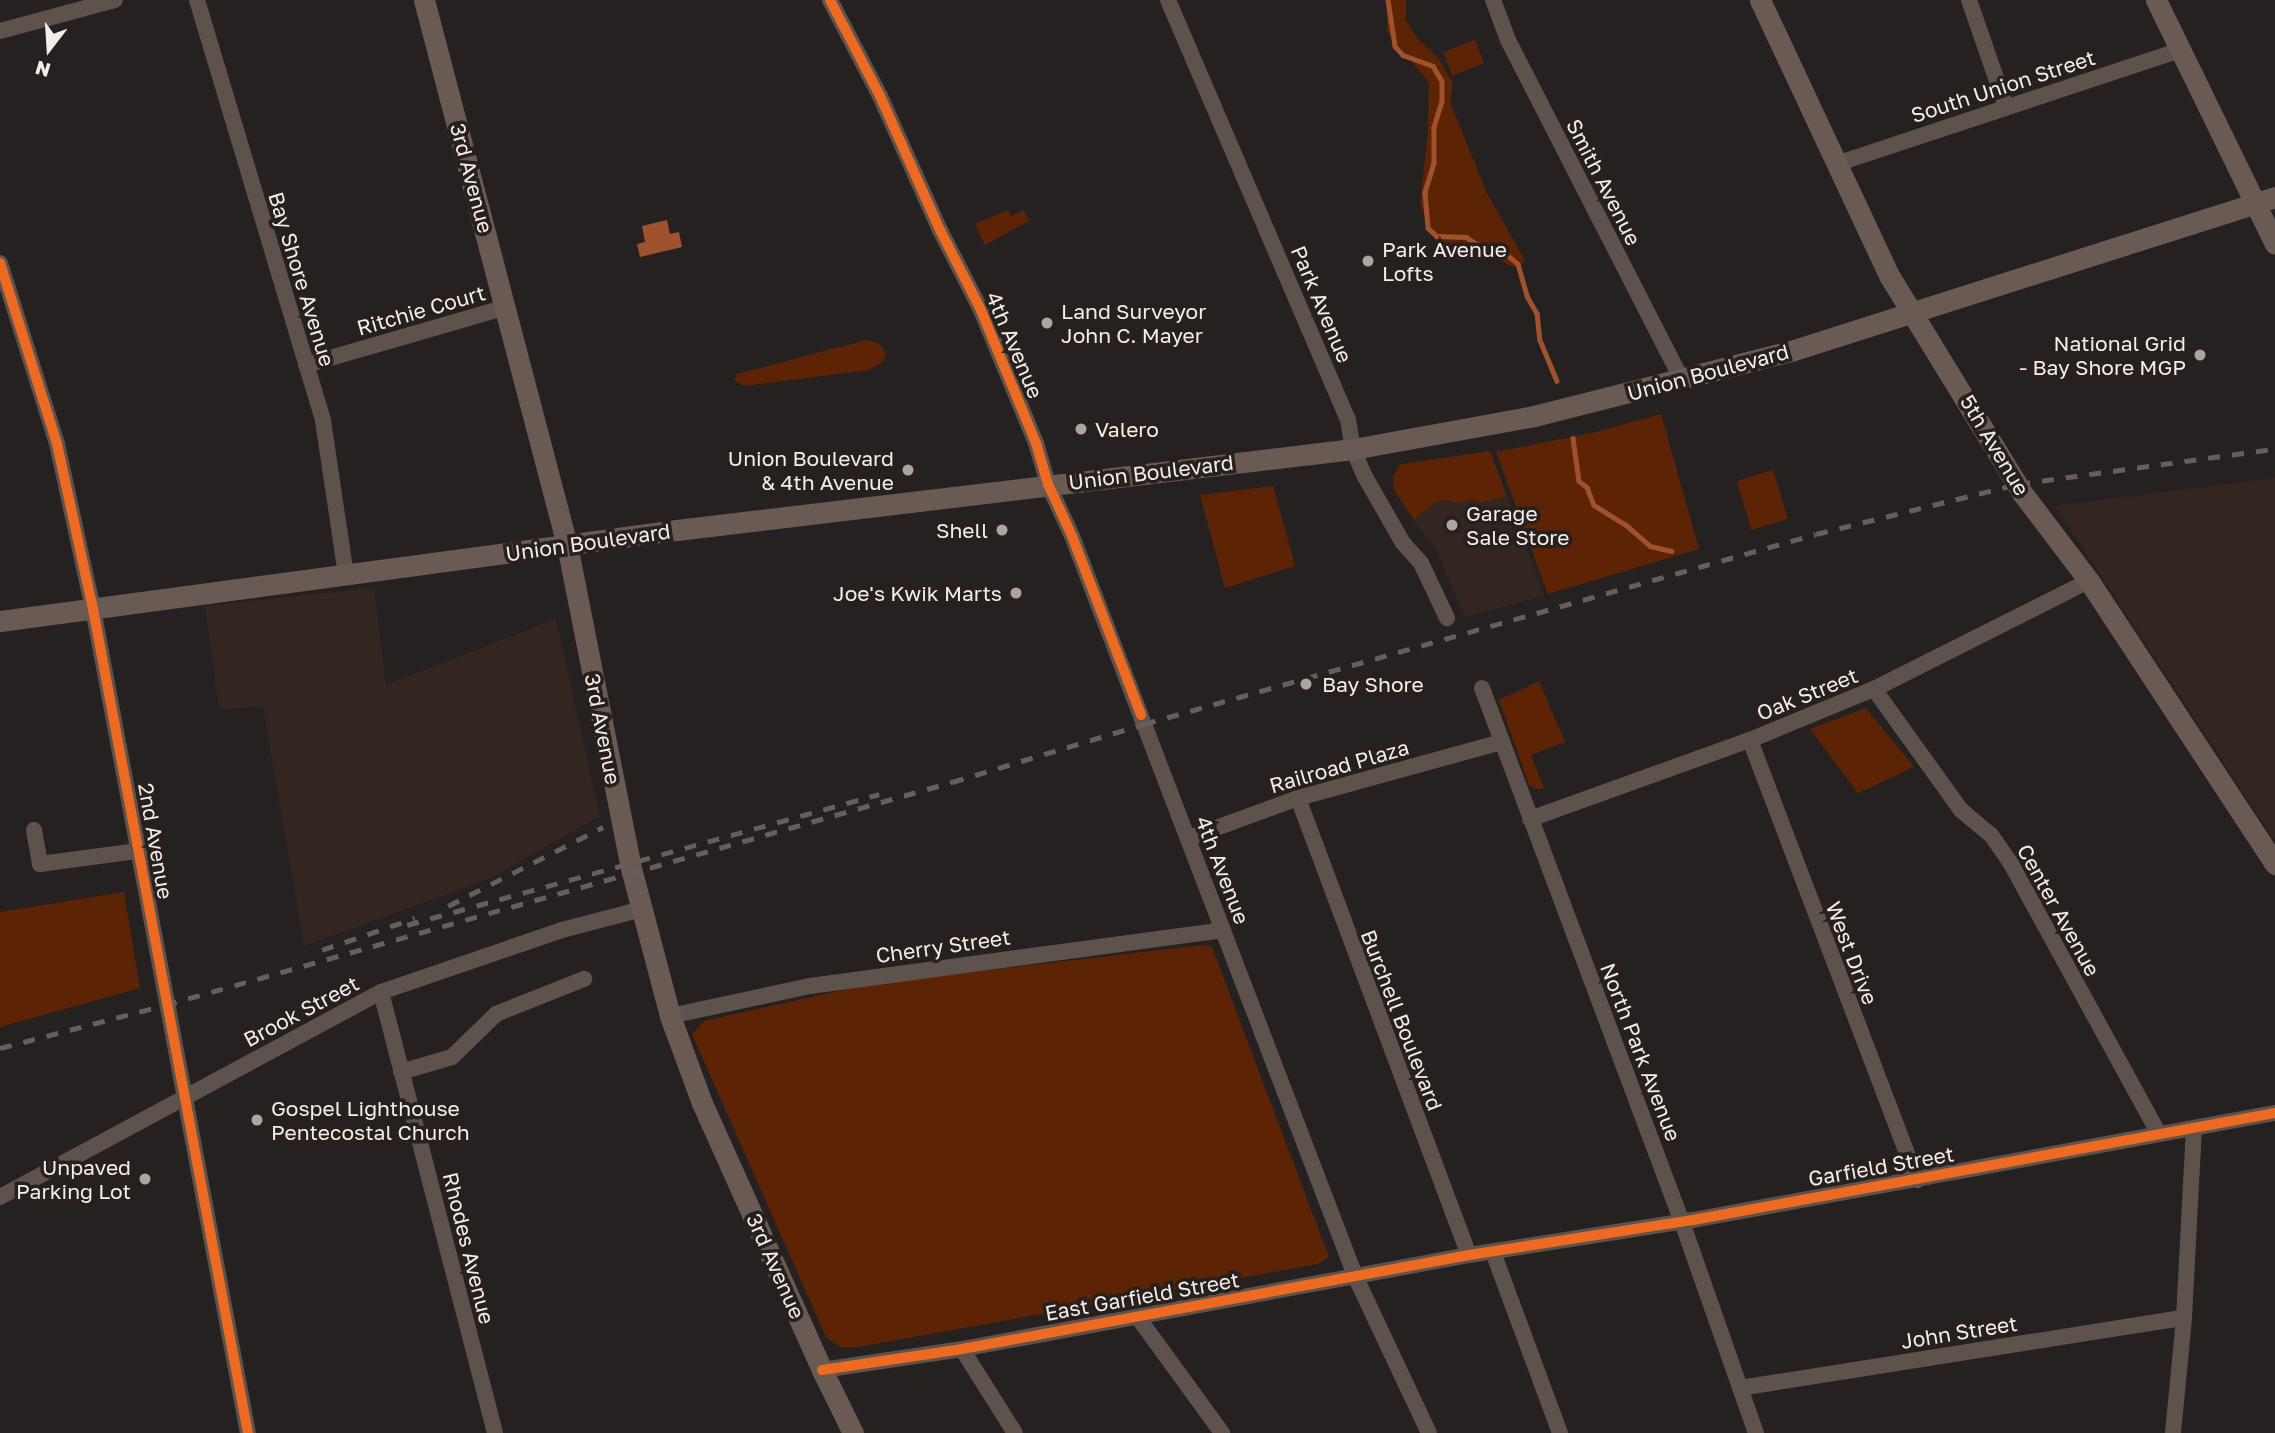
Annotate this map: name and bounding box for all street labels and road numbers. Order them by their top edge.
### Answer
street label: South Union Street [1908,44,2098,128]
street label: Smith Avenue [1561,115,1647,249]
street label: 3rd Avenue [445,120,499,236]
street label: Bay Shore Avenue [263,189,341,369]
street label: Park Avenue [1286,242,1358,366]
street label: Ritchie Court [354,280,488,340]
street label: 4th Avenue [981,288,1049,402]
street label: Union Boulevard [1624,338,1792,406]
street label: 5th Avenue [1955,390,2035,500]
street label: Union Boulevard [1067,449,1235,495]
street label: Union Boulevard [504,518,672,566]
street label: Oak Street [1753,662,1861,726]
street label: 3rd Avenue [580,671,626,787]
street label: Railroad Plaza [1266,734,1412,798]
street label: 2nd Avenue [133,781,179,901]
street label: 4th Avenue [1191,813,1255,927]
street label: Center Avenue [2012,839,2106,981]
street label: West Drive [1821,898,1883,1008]
street label: Cherry Street [874,924,1012,968]
street label: Burchell Boulevard [1356,926,1448,1114]
street label: North Park Avenue [1595,959,1687,1145]
street label: Brook Street [239,970,363,1052]
street label: Garfield Street [1806,1141,1956,1191]
street label: Rhodes Avenue [438,1170,500,1326]
street label: 3rd Avenue [742,1209,810,1323]
street label: East Garfield Street [1043,1267,1241,1325]
street label: John Street [1899,1310,2019,1354]

